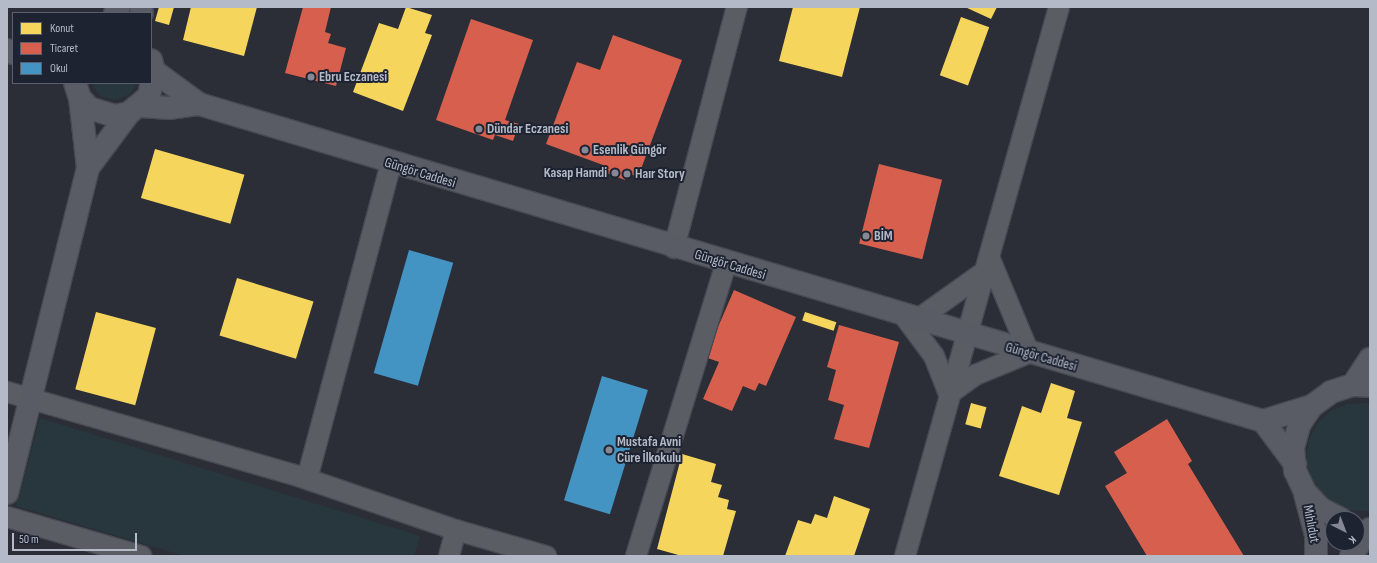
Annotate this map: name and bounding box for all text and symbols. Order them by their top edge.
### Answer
legend [12,12,152,84]
text: Konut [50,21,74,36]
text: Ticaret [50,41,78,56]
text: Okul [50,61,68,76]
place label: Ebru Eczanesi [319,69,387,85]
marker: Ebru Eczanesi [306,72,316,82]
place label: Dündar Eczanesi [487,121,568,137]
marker: Dündar Eczanesi [474,124,484,134]
place label: Esenlik Güngör [593,142,667,158]
marker: Esenlik Güngör [580,145,590,155]
street label: Güngör Caddesi [382,154,458,192]
place label: Kasap Hamdi [544,165,607,181]
place label: Haır Story [635,166,685,182]
marker: Kasap Hamdi [610,168,620,178]
marker: Haır Story [622,169,632,179]
place label: BİM [874,228,893,244]
marker: BİM [861,231,871,241]
street label: Güngör Caddesi [692,246,768,284]
street label: Güngör Caddesi [1003,339,1079,375]
place label: Mustafa Avni Cüre İlkokulu [617,434,681,466]
marker: Mustafa Avni Cüre İlkokulu [604,445,614,455]
street label: Mıhlıdut [1299,504,1323,544]
north arrow [1325,511,1365,551]
scale bar [14,525,139,551]
text: 50 m [19,532,39,547]
text: K [1346,533,1359,546]

